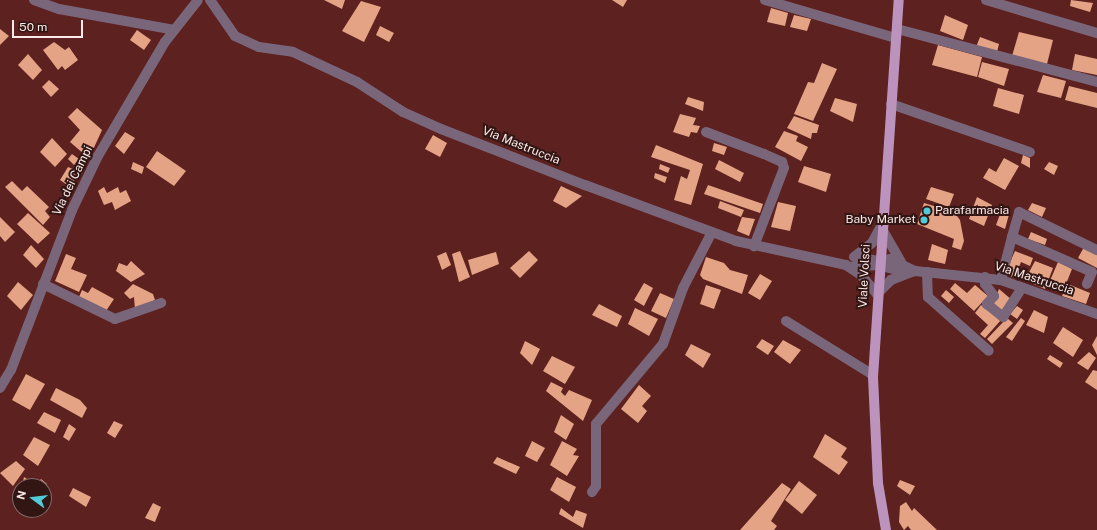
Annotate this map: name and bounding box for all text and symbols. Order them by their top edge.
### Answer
scale bar [14,12,85,38]
text: 50 m [19,20,47,34]
street label: Via Mastruccia [480,124,562,168]
street label: Via dei Campi [50,144,96,218]
place label: Parafarmacia [935,204,1009,218]
marker: Parafarmacia [922,206,932,216]
place label: Baby Market [845,213,916,227]
marker: Baby Market [919,215,929,225]
street label: Viale Volsci [856,244,874,308]
street label: Via Mastruccia [993,259,1075,299]
north arrow [12,478,52,518]
text: N [14,489,28,501]

